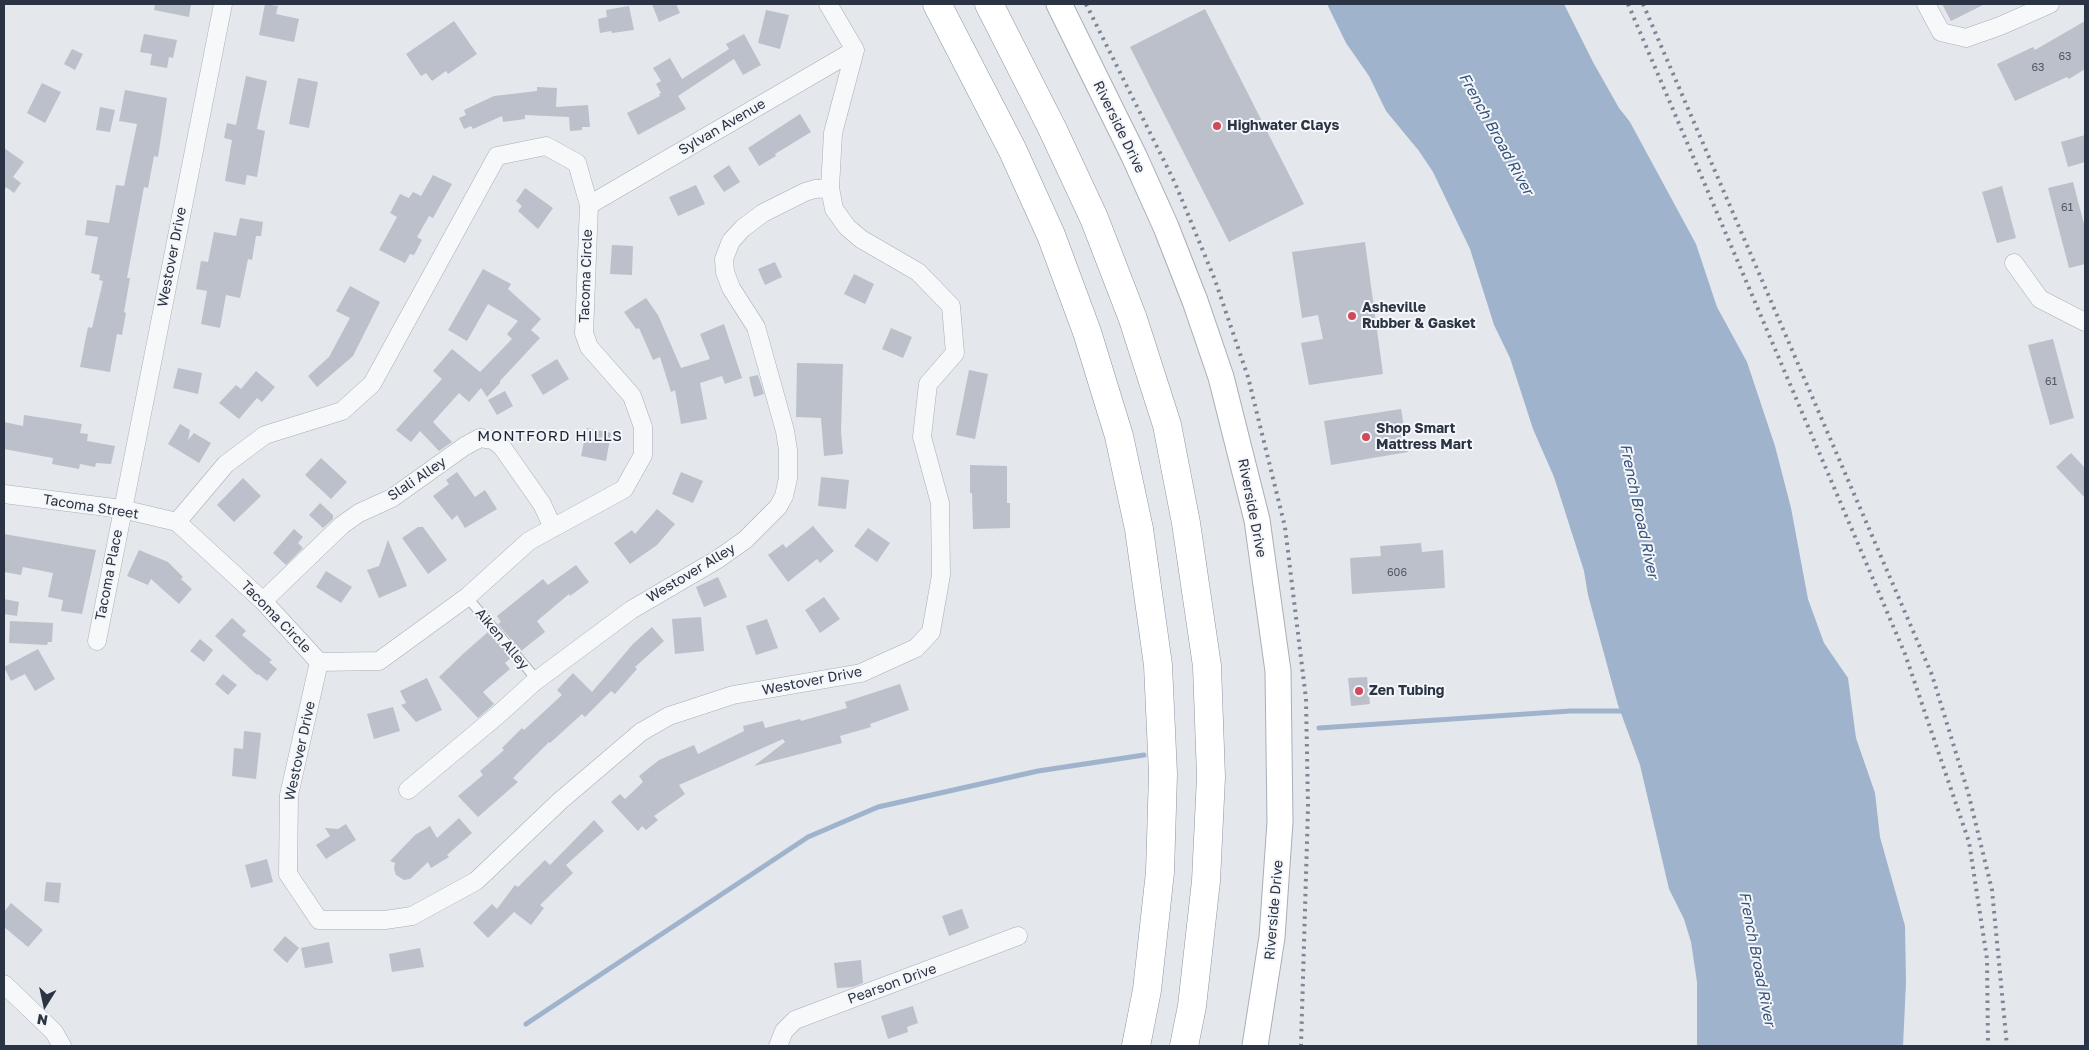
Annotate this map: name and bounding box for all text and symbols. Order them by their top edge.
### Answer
house number: 63 [2058,50,2072,64]
house number: 63 [2031,61,2045,75]
water label: French Broad River [1455,70,1537,198]
street label: Riverside Drive [1089,78,1149,176]
street label: Sylvan Avenue [675,95,769,159]
place label: Highwater Clays [1227,118,1339,134]
marker: Highwater Clays [1211,120,1223,132]
house number: 61 [2061,201,2073,215]
street label: Westover Drive [154,206,190,308]
street label: Tacoma Circle [576,229,596,323]
place label: Asheville Rubber & Gasket [1362,300,1476,332]
marker: Asheville Rubber & Gasket [1346,310,1358,322]
house number: 61 [2045,375,2057,389]
place label: Shop Smart Mattress Mart [1376,421,1472,454]
district label: MONTFORD HILLS [475,427,625,445]
marker: Shop Smart Mattress Mart [1360,431,1372,443]
water label: French Broad River [1616,442,1662,580]
street label: Slali Alley [385,453,449,505]
street label: Riverside Drive [1234,457,1270,559]
street label: Tacoma Street [42,491,140,523]
street label: Tacoma Place [92,528,126,622]
street label: Westover Alley [644,540,738,606]
house number: 606 [1387,566,1407,580]
street label: Tacoma Circle [237,577,315,657]
street label: Aiken Alley [472,605,532,673]
street label: Westover Drive [761,663,863,699]
place label: Zen Tubing [1369,683,1444,699]
marker: Zen Tubing [1353,685,1365,697]
street label: Westover Drive [281,700,319,802]
street label: Riverside Drive [1261,859,1287,961]
water label: French Broad River [1735,890,1779,1028]
street label: Pearson Drive [845,960,939,1008]
north arrow [20,980,70,1030]
text: N [36,1011,49,1030]

